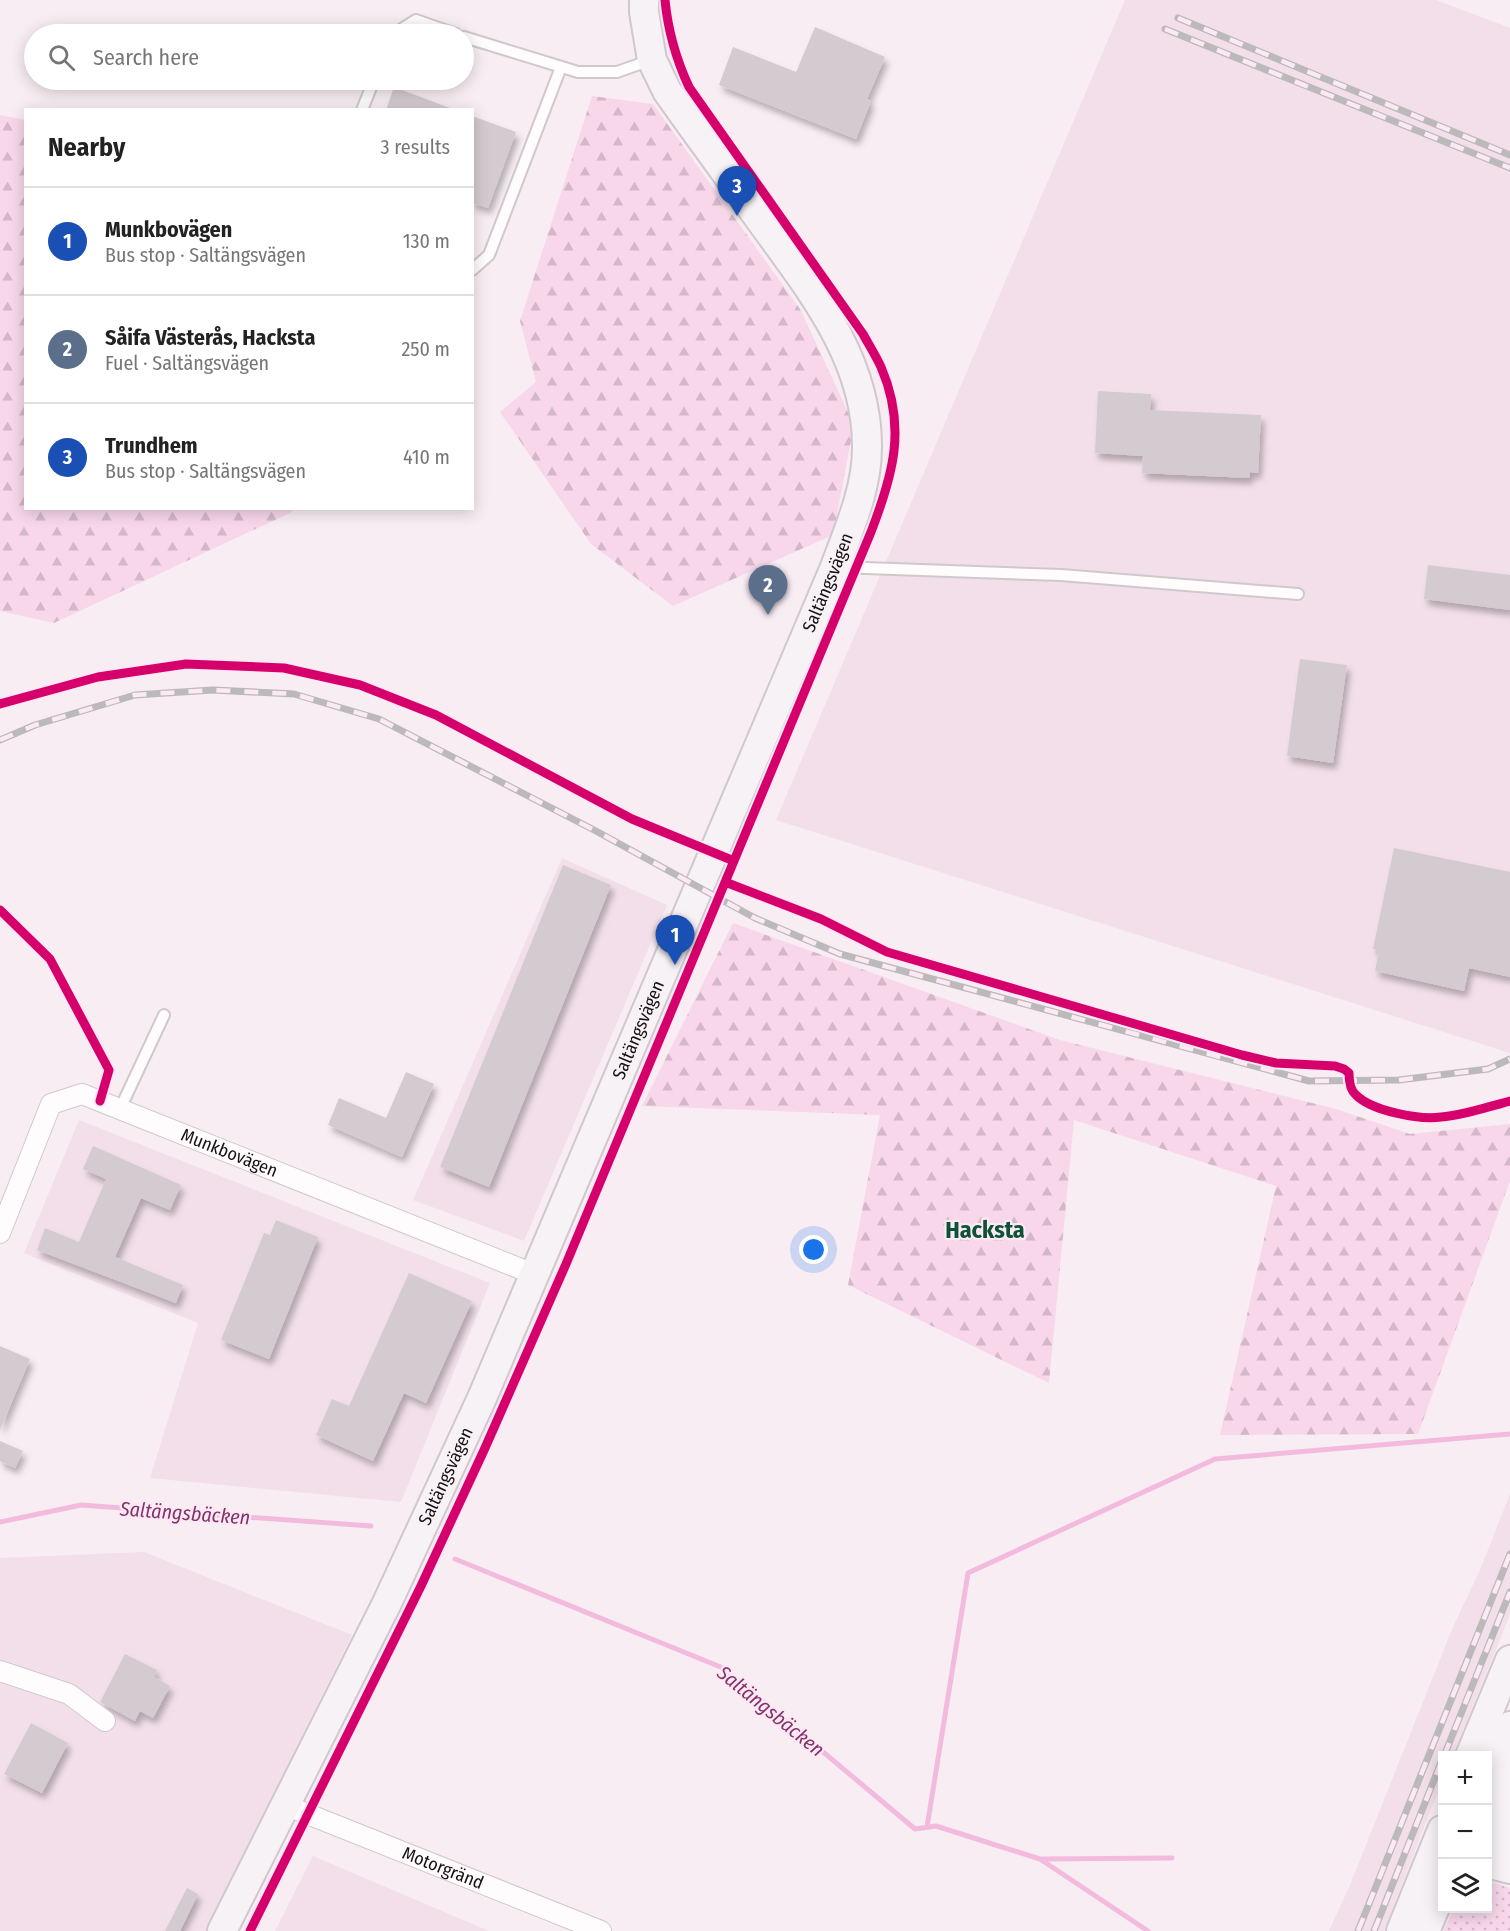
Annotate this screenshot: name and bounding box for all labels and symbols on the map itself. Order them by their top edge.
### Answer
pin: 3 [718,166,756,216]
street label: Saltängsvägen [798,530,858,635]
pin: 2 [748,566,788,615]
pin: 1 [656,916,694,965]
street label: Saltängsvägen [608,977,669,1083]
street label: Munkbovägen [178,1124,281,1182]
district label: Hacksta [945,1216,1025,1244]
your location [799,1235,828,1264]
street label: Saltängsvägen [414,1424,478,1528]
water label: Saltängsbäcken [118,1496,251,1530]
water label: Saltängsbäcken [712,1660,829,1761]
street label: Motorgränd [399,1842,487,1894]

